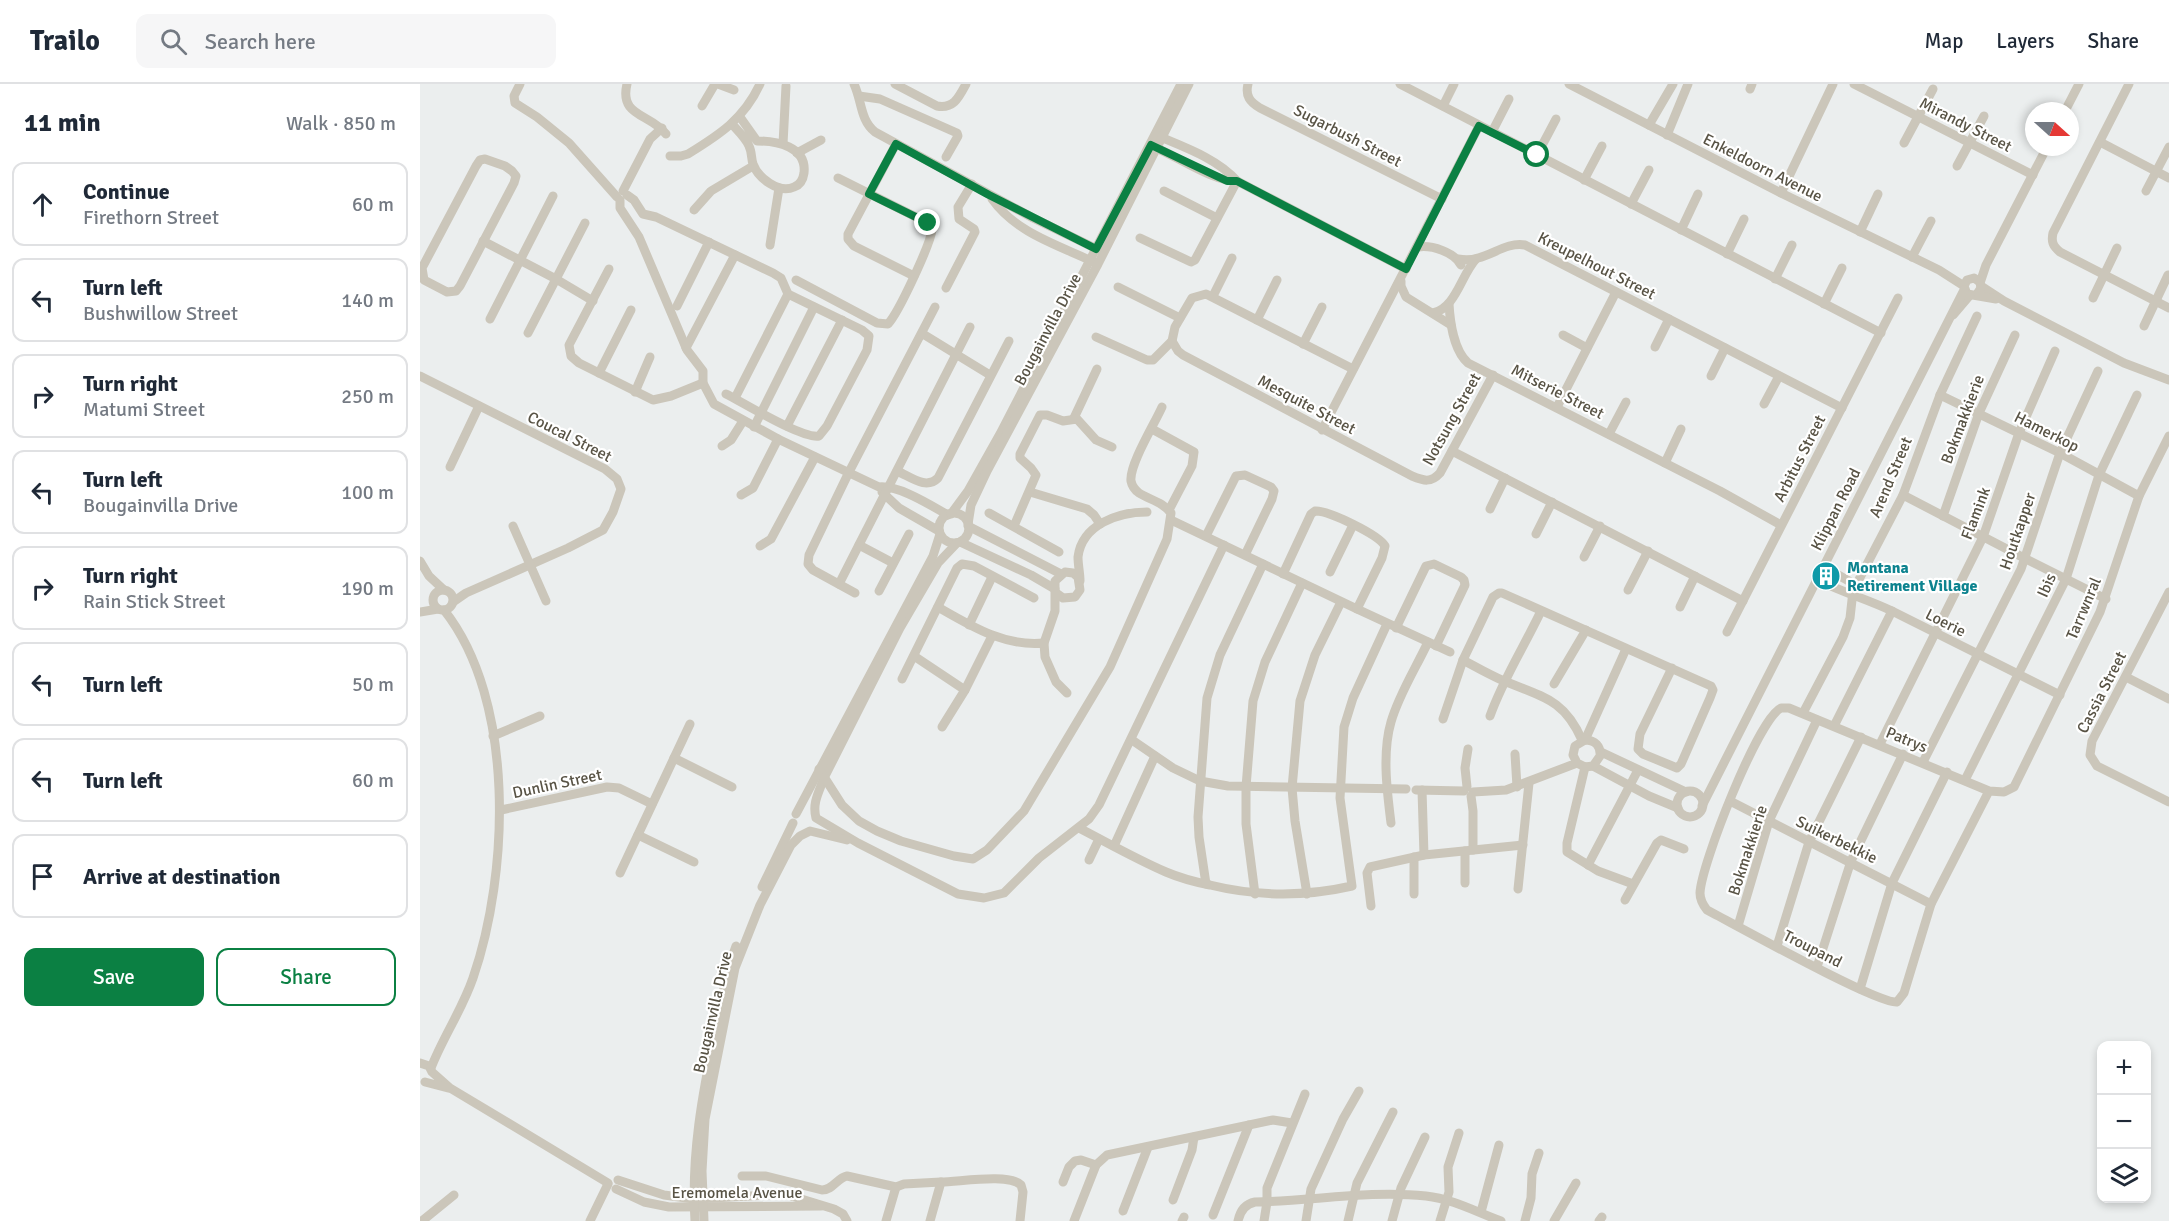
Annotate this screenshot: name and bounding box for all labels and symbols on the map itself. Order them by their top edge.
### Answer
street label: Mirandy Street [1916,93,2015,157]
street label: Sugarbush Street [1290,100,1405,172]
north arrow [2025,102,2079,156]
street label: Enkeldoorn Avenue [1699,129,1826,207]
route start [1523,141,1549,167]
route end [914,209,940,235]
street label: Kreupelhout Street [1534,228,1659,304]
street label: Bougainvilla Drive [1010,270,1086,389]
street label: Mitserie Street [1508,360,1608,424]
street label: Notsung Street [1418,369,1486,469]
street label: Mesquite Street [1254,371,1359,439]
street label: Bokmakkierie [1937,372,1989,467]
street label: Coucal Street [524,407,615,467]
street label: Hamerkop [2011,407,2082,457]
street label: Arbitus Street [1769,411,1831,505]
street label: Arend Street [1865,434,1917,521]
street label: Klippan Road [1807,465,1865,554]
street label: Flamink [1957,484,1995,543]
street label: Houtkapper [1995,490,2041,573]
place label: Montana Retirement Village [1847,558,1978,596]
building icon: Montana Retirement Village [1810,560,1842,592]
street label: Ibis [2033,570,2061,601]
street label: Tarrwnral [2062,574,2106,643]
street label: Loerie [1922,604,1969,642]
street label: Cassia Street [2073,648,2131,737]
street label: Patrys [1883,723,1930,757]
street label: Dunlin Street [511,765,604,803]
street label: Bokmakkierie [1724,803,1772,898]
street label: Suikerbekkie [1793,812,1881,868]
street label: Troupand [1780,926,1845,972]
street label: Bougainvilla Drive [689,949,737,1075]
street label: Eremomela Avenue [672,1183,802,1203]

